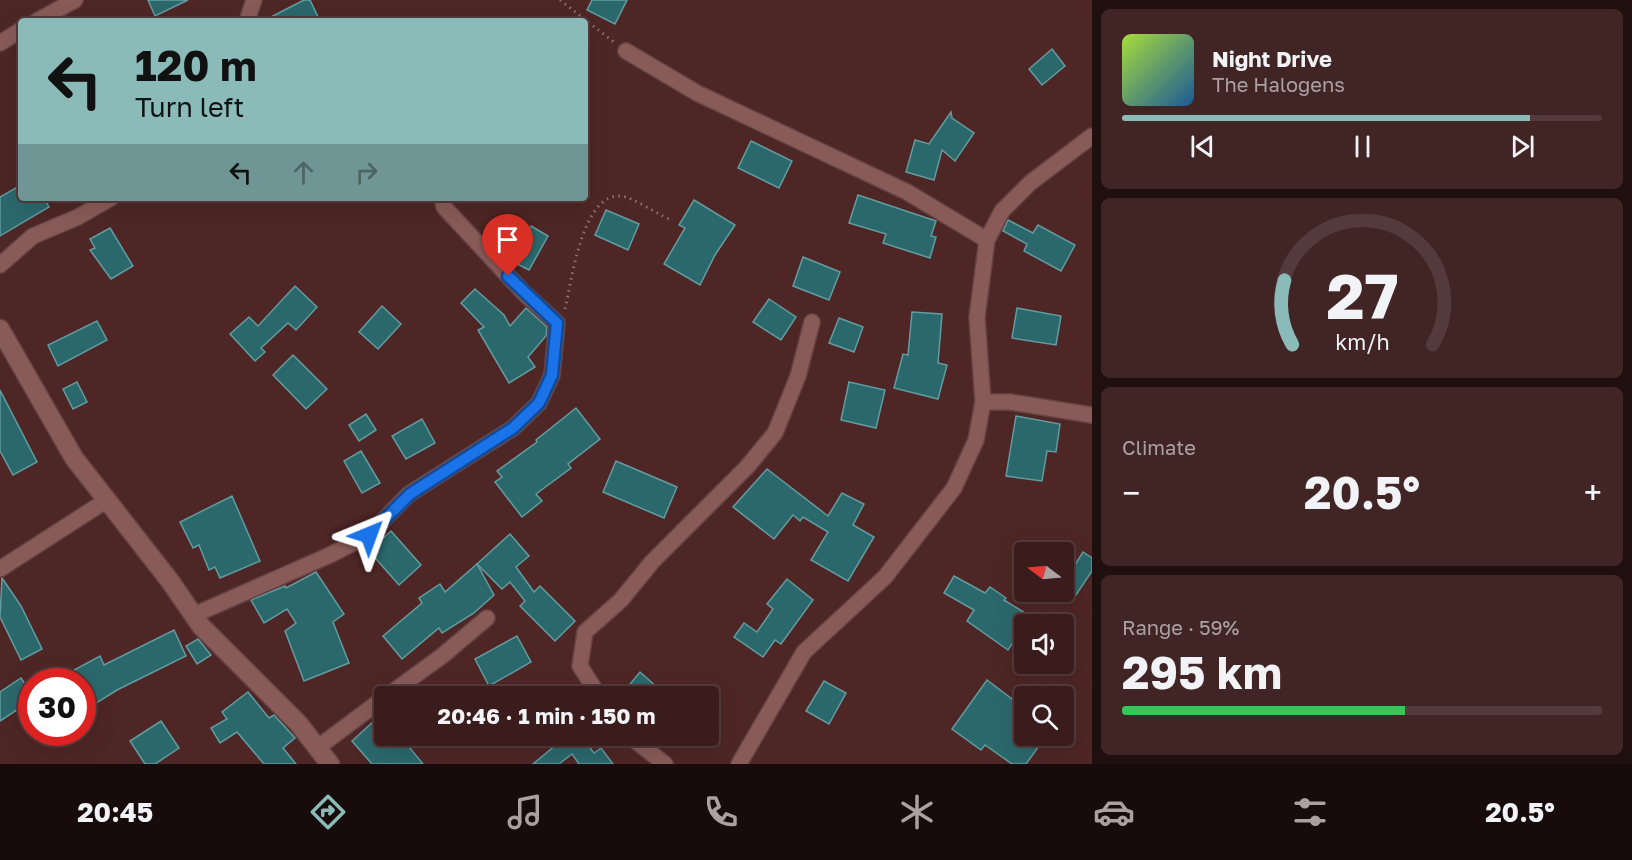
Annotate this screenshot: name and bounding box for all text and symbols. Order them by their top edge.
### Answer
text: 120 m [135,40,257,90]
icon: left [36,42,114,120]
text: Night Drive [1212,45,1332,72]
text: The Halogens [1212,72,1345,96]
text: Turn left [135,91,244,123]
icon: previous [1186,130,1219,163]
icon: pause [1346,130,1379,163]
icon: next [1506,130,1539,163]
icon: left [224,156,257,189]
icon: ahead [287,156,320,189]
icon: right [350,156,383,189]
pin [482,214,533,276]
icon: arrive [491,223,524,256]
text: 27 [1326,258,1398,333]
text: km/h [1335,329,1389,355]
text: Climate [1122,435,1196,459]
text: 20.5° [1304,465,1420,519]
text: − [1122,473,1140,512]
text: + [1584,473,1602,512]
position arrow [337,503,401,567]
north arrow [1014,542,1074,602]
map controls [1014,542,1074,746]
button: sound [1014,614,1074,674]
text: Range · 59% [1122,615,1239,639]
text: 295 km [1122,645,1282,699]
speed limit sign: 30 [18,668,96,746]
button: search [1014,686,1074,746]
text: 20:46 · 1 min · 150 m [438,702,655,729]
icon: directions [307,791,349,833]
icon: music [504,791,546,833]
icon: phone [700,791,742,833]
icon: climate [896,791,938,833]
icon: car [1093,791,1135,833]
icon: filters [1289,791,1331,833]
text: 20:45 [77,796,153,828]
text: 20.5° [1485,796,1555,828]

